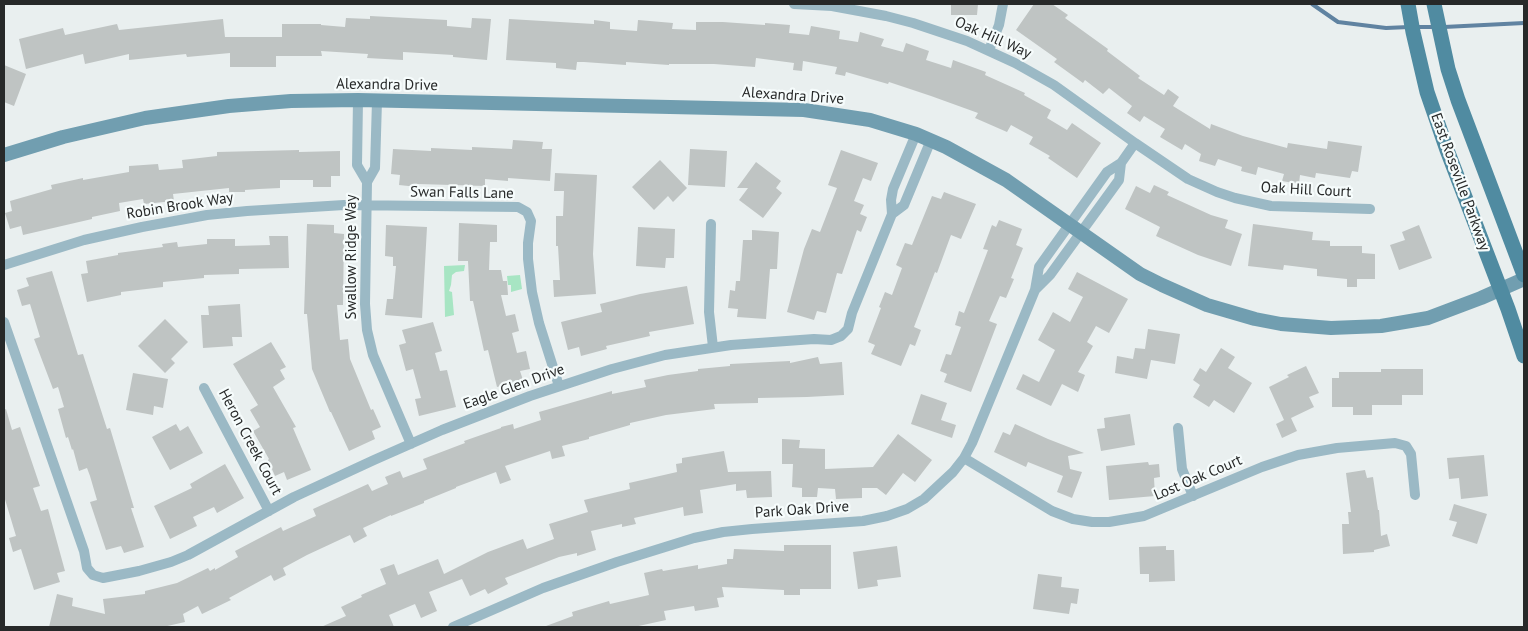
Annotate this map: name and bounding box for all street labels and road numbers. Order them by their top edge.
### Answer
street label: Oak Hill Way [952,13,1034,63]
street label: Alexandra Drive [336,75,438,95]
street label: Alexandra Drive [741,83,845,109]
street label: East Roseville Parkway [1427,111,1493,253]
street label: Oak Hill Court [1260,179,1352,201]
street label: Swan Falls Lane [410,183,514,203]
street label: Robin Brook Way [125,189,235,223]
street label: Swallow Ridge Way [343,194,361,320]
street label: Eagle Glen Drive [461,360,567,414]
street label: Heron Creek Court [214,386,286,498]
street label: Lost Oak Court [1151,451,1245,505]
street label: Park Oak Drive [754,498,850,522]

